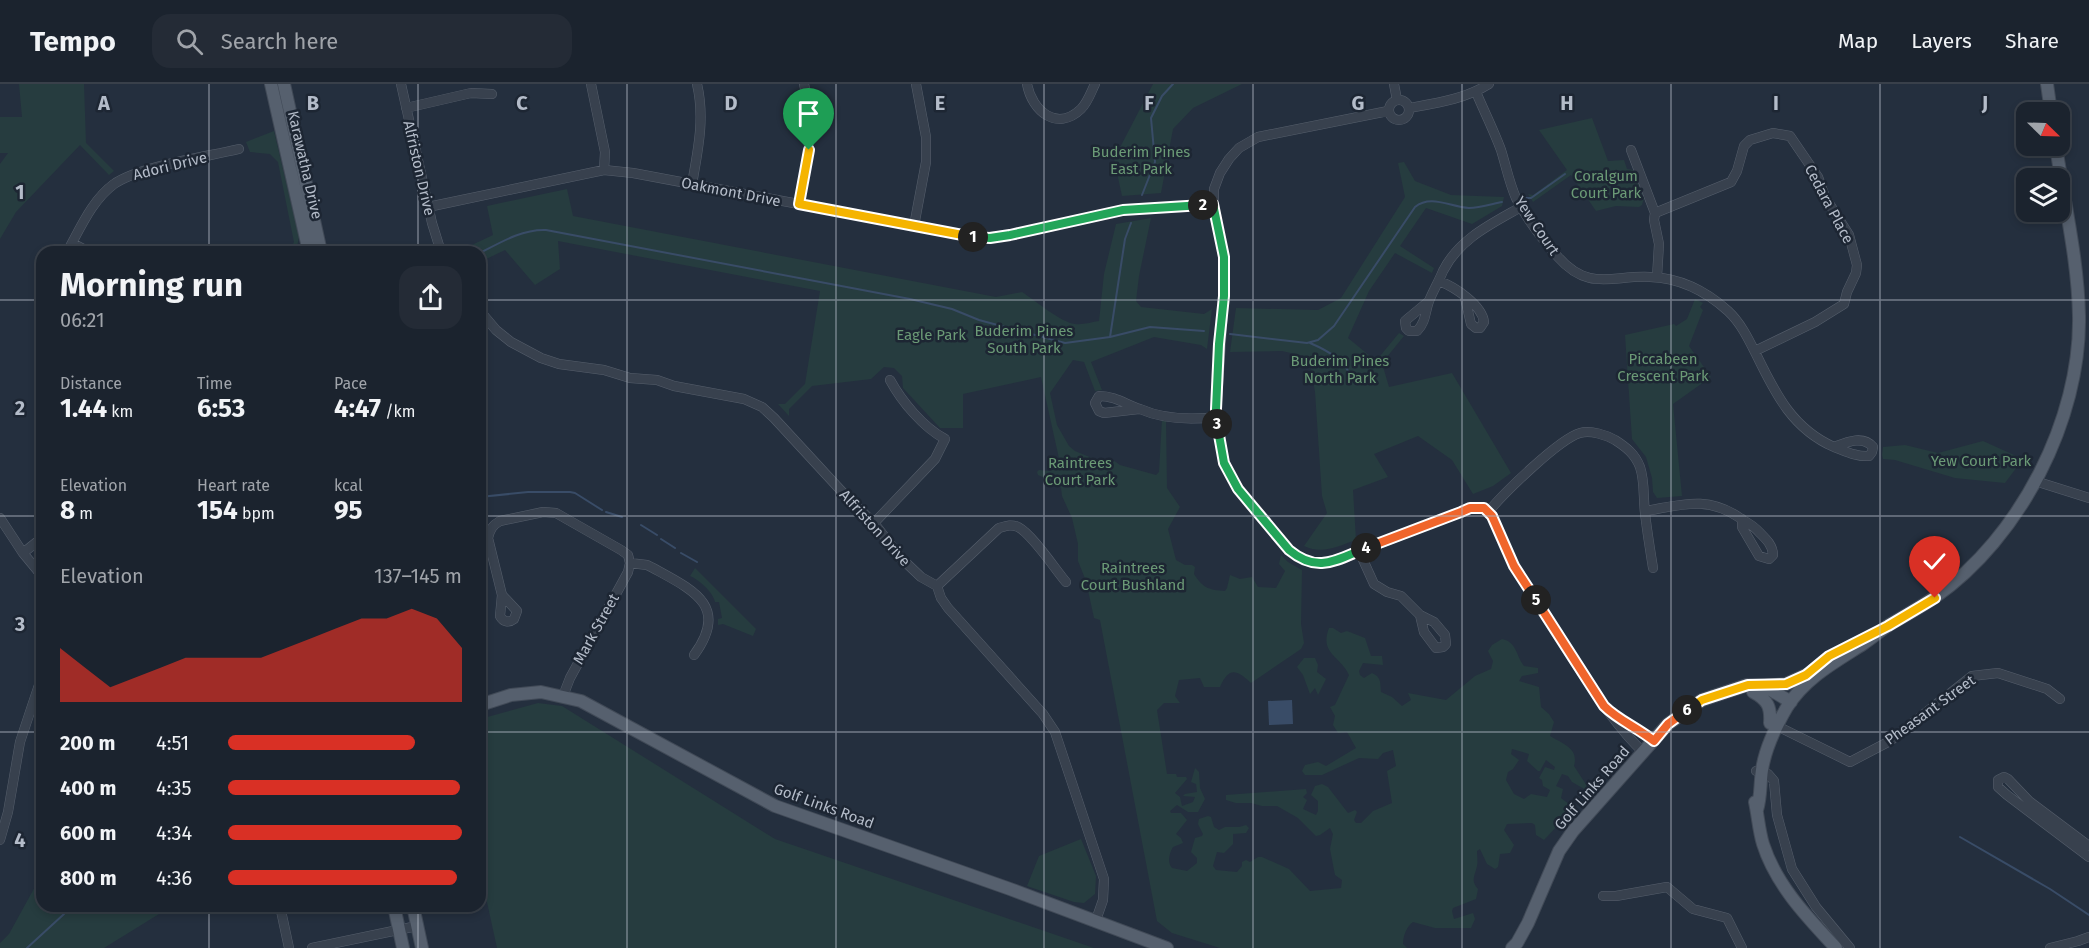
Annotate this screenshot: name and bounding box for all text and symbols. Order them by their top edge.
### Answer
search box [152,14,572,68]
text: Tempo [30,25,116,58]
icon: search [173,25,206,58]
text: Search here [221,28,338,55]
text: Map [1838,28,1878,54]
text: Layers [1911,28,1972,54]
text: Share [2005,28,2059,54]
pin [783,88,834,150]
text: A [97,91,111,115]
text: B [307,91,319,115]
text: C [516,91,528,115]
text: D [724,91,738,115]
text: E [935,91,945,115]
text: F [1144,91,1154,115]
text: G [1352,91,1364,115]
text: H [1560,91,1574,115]
text: I [1773,91,1779,115]
text: J [1981,91,1988,115]
icon: arrive [792,97,825,130]
north arrow [2016,102,2070,156]
map controls [2016,102,2070,222]
street label: Karawatha Drive [284,109,326,221]
street label: Alfriston Drive [399,119,439,217]
park label: Buderim Pines East Park [1092,143,1190,178]
street label: Adori Drive [131,148,209,184]
street label: Cedara Place [1801,161,1857,247]
park label: Coralgum Court Park [1571,167,1641,202]
button: layers [2016,168,2070,222]
street label: Oakmont Drive [680,174,782,210]
text: 1 [15,180,25,204]
pin: 2 [1188,190,1218,220]
street label: Yew Court [1511,193,1564,259]
text: 2 [1199,195,1207,214]
pin: 1 [958,222,988,252]
text: 1 [969,227,977,246]
text: Morning run [60,265,243,305]
button: share [399,266,462,329]
text: 06:21 [60,308,105,332]
park label: Buderim Pines South Park [975,322,1073,357]
park label: Eagle Park [896,326,966,344]
park label: Piccabeen Crescent Park [1617,350,1709,385]
park label: Buderim Pines North Park [1291,352,1389,387]
text: Distance [60,374,122,393]
text: Time [197,374,232,393]
text: Pace [334,374,367,393]
text: 1.44 [60,393,107,424]
text: 6:53 [197,393,245,424]
text: 4:47 [334,393,381,424]
text: 2 [15,396,25,420]
text: km [107,402,133,421]
text: /km [381,402,415,421]
pin: 3 [1202,409,1232,439]
text: 3 [1213,414,1221,433]
park label: Yew Court Park [1931,452,2032,470]
park label: Raintrees Court Park [1045,454,1115,489]
text: Elevation [60,476,127,495]
text: Heart rate [197,476,270,495]
text: kcal [334,476,363,495]
street label: Alfriston Drive [836,486,914,570]
text: 8 [60,495,75,526]
text: 154 [197,495,238,526]
text: 95 [334,495,363,526]
text: m [75,504,93,523]
text: bpm [238,504,275,523]
pin: 4 [1351,533,1381,563]
pin [1909,536,1960,598]
text: 4 [1361,538,1371,557]
icon: check [1918,545,1951,578]
park label: Raintrees Court Bushland [1081,559,1185,594]
text: Elevation [60,564,144,588]
text: 137–145 m [374,564,462,588]
pin: 5 [1521,585,1551,615]
street label: Mark Street [569,590,623,667]
text: 5 [1532,590,1540,609]
text: 3 [14,612,25,636]
street label: Pheasant Street [1881,671,1979,749]
pin: 6 [1672,695,1702,725]
text: 6 [1682,700,1692,719]
text: 200 m [60,731,115,755]
text: 4:51 [156,731,189,755]
street label: Golf Links Road [1551,742,1633,834]
text: 400 m [60,776,116,800]
text: 4:35 [156,776,192,800]
street label: Golf Links Road [771,780,877,832]
text: 600 m [60,821,116,845]
text: 4:34 [156,821,192,845]
text: 4 [14,828,26,852]
text: 800 m [60,866,117,890]
text: 4:36 [156,866,192,890]

